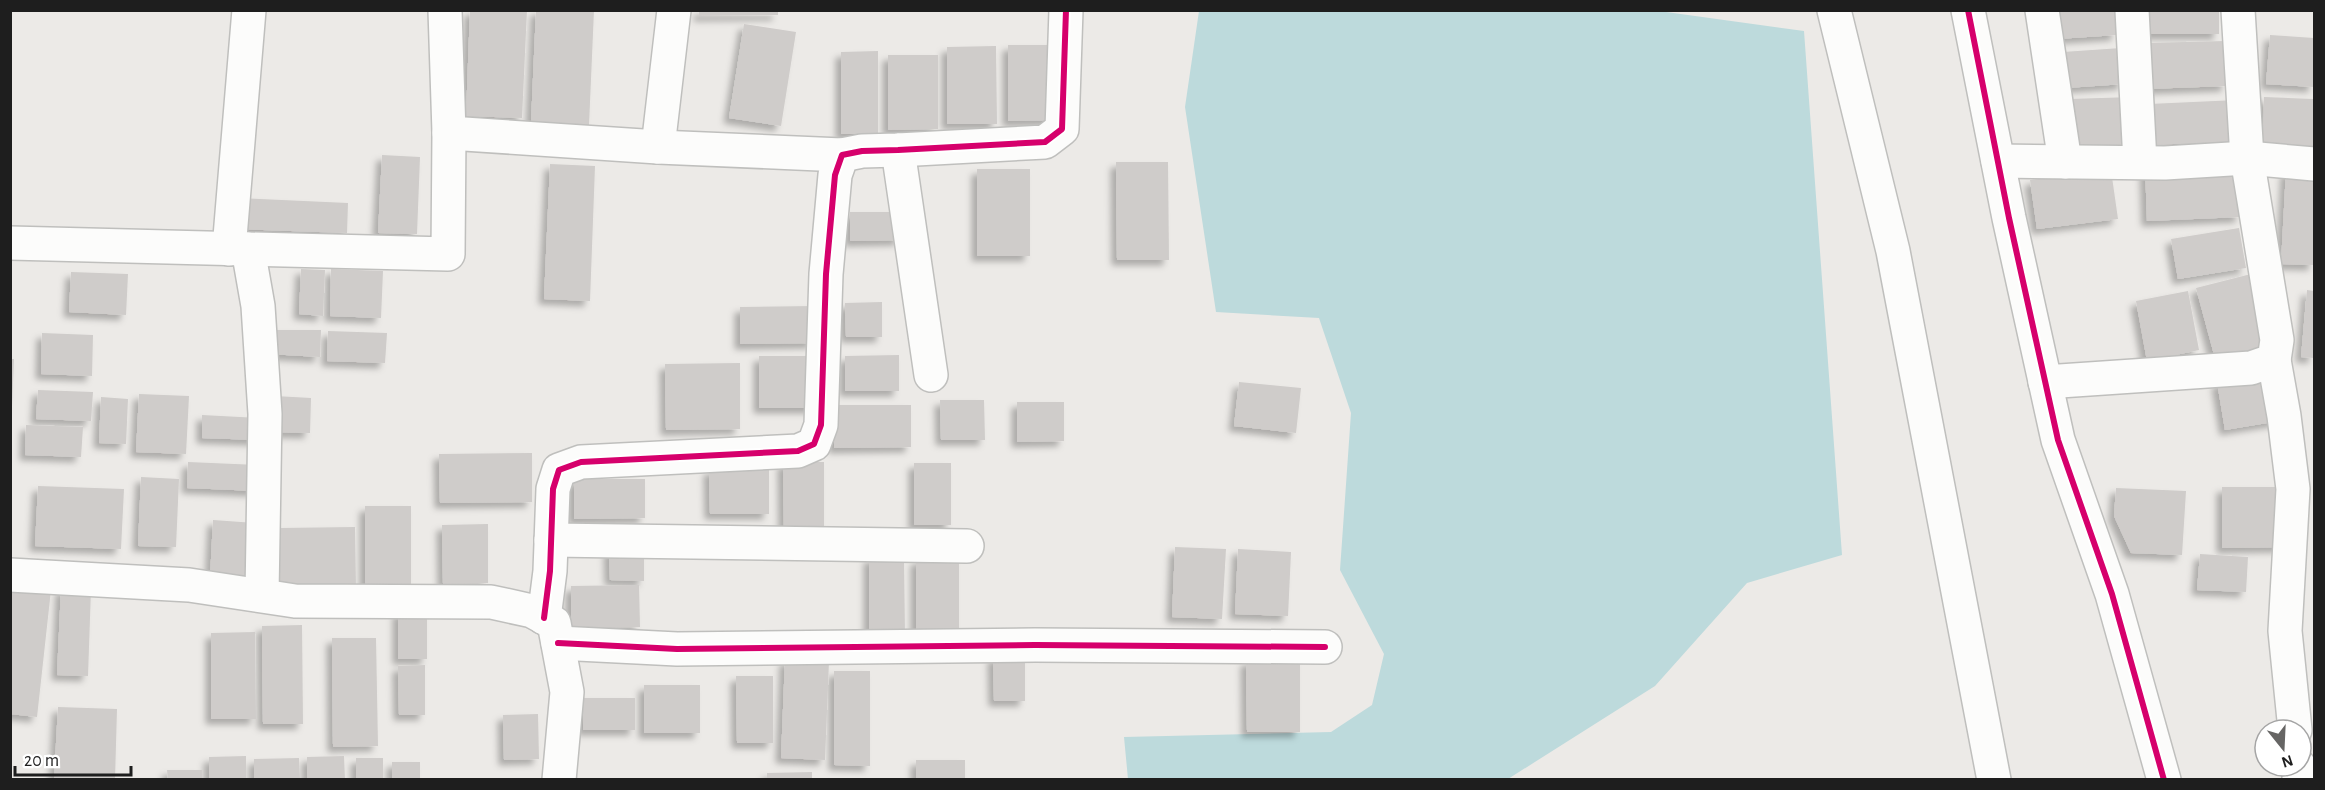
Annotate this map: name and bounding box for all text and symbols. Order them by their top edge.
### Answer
north arrow [2253,718,2313,778]
scale bar [15,739,130,777]
text: 20 m [24,752,59,770]
text: N [2280,752,2295,771]

